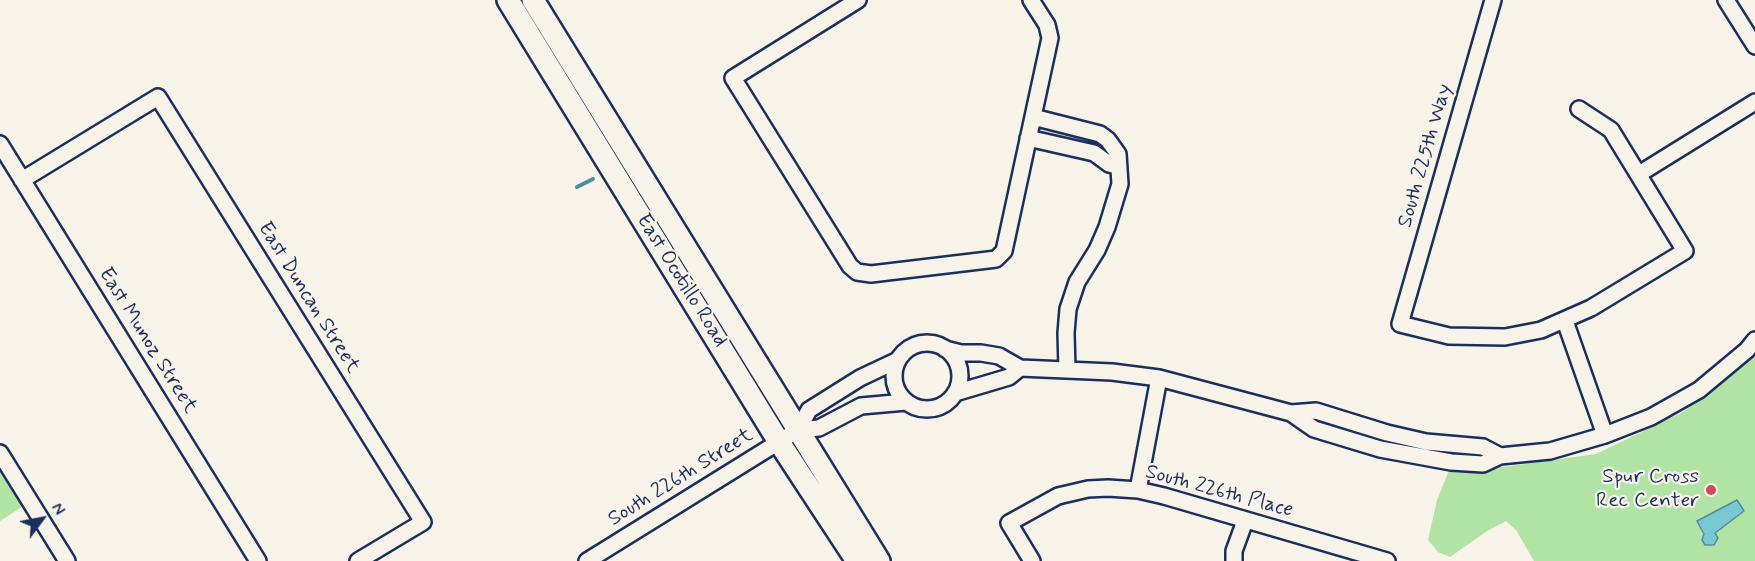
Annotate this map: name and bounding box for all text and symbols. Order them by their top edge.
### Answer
street label: South 225th Way [1393,81,1459,231]
street label: East Ocotillo Road [630,210,732,352]
street label: East Duncan Street [251,218,365,378]
street label: East Munoz Street [92,263,202,419]
street label: South 226th Street [604,423,758,533]
street label: South 226th Place [1142,460,1296,524]
place label: Spur Cross Rec Center [1596,465,1699,515]
marker: Spur Cross Rec Center [1704,483,1718,497]
north arrow [12,489,72,549]
text: N [46,499,69,519]

